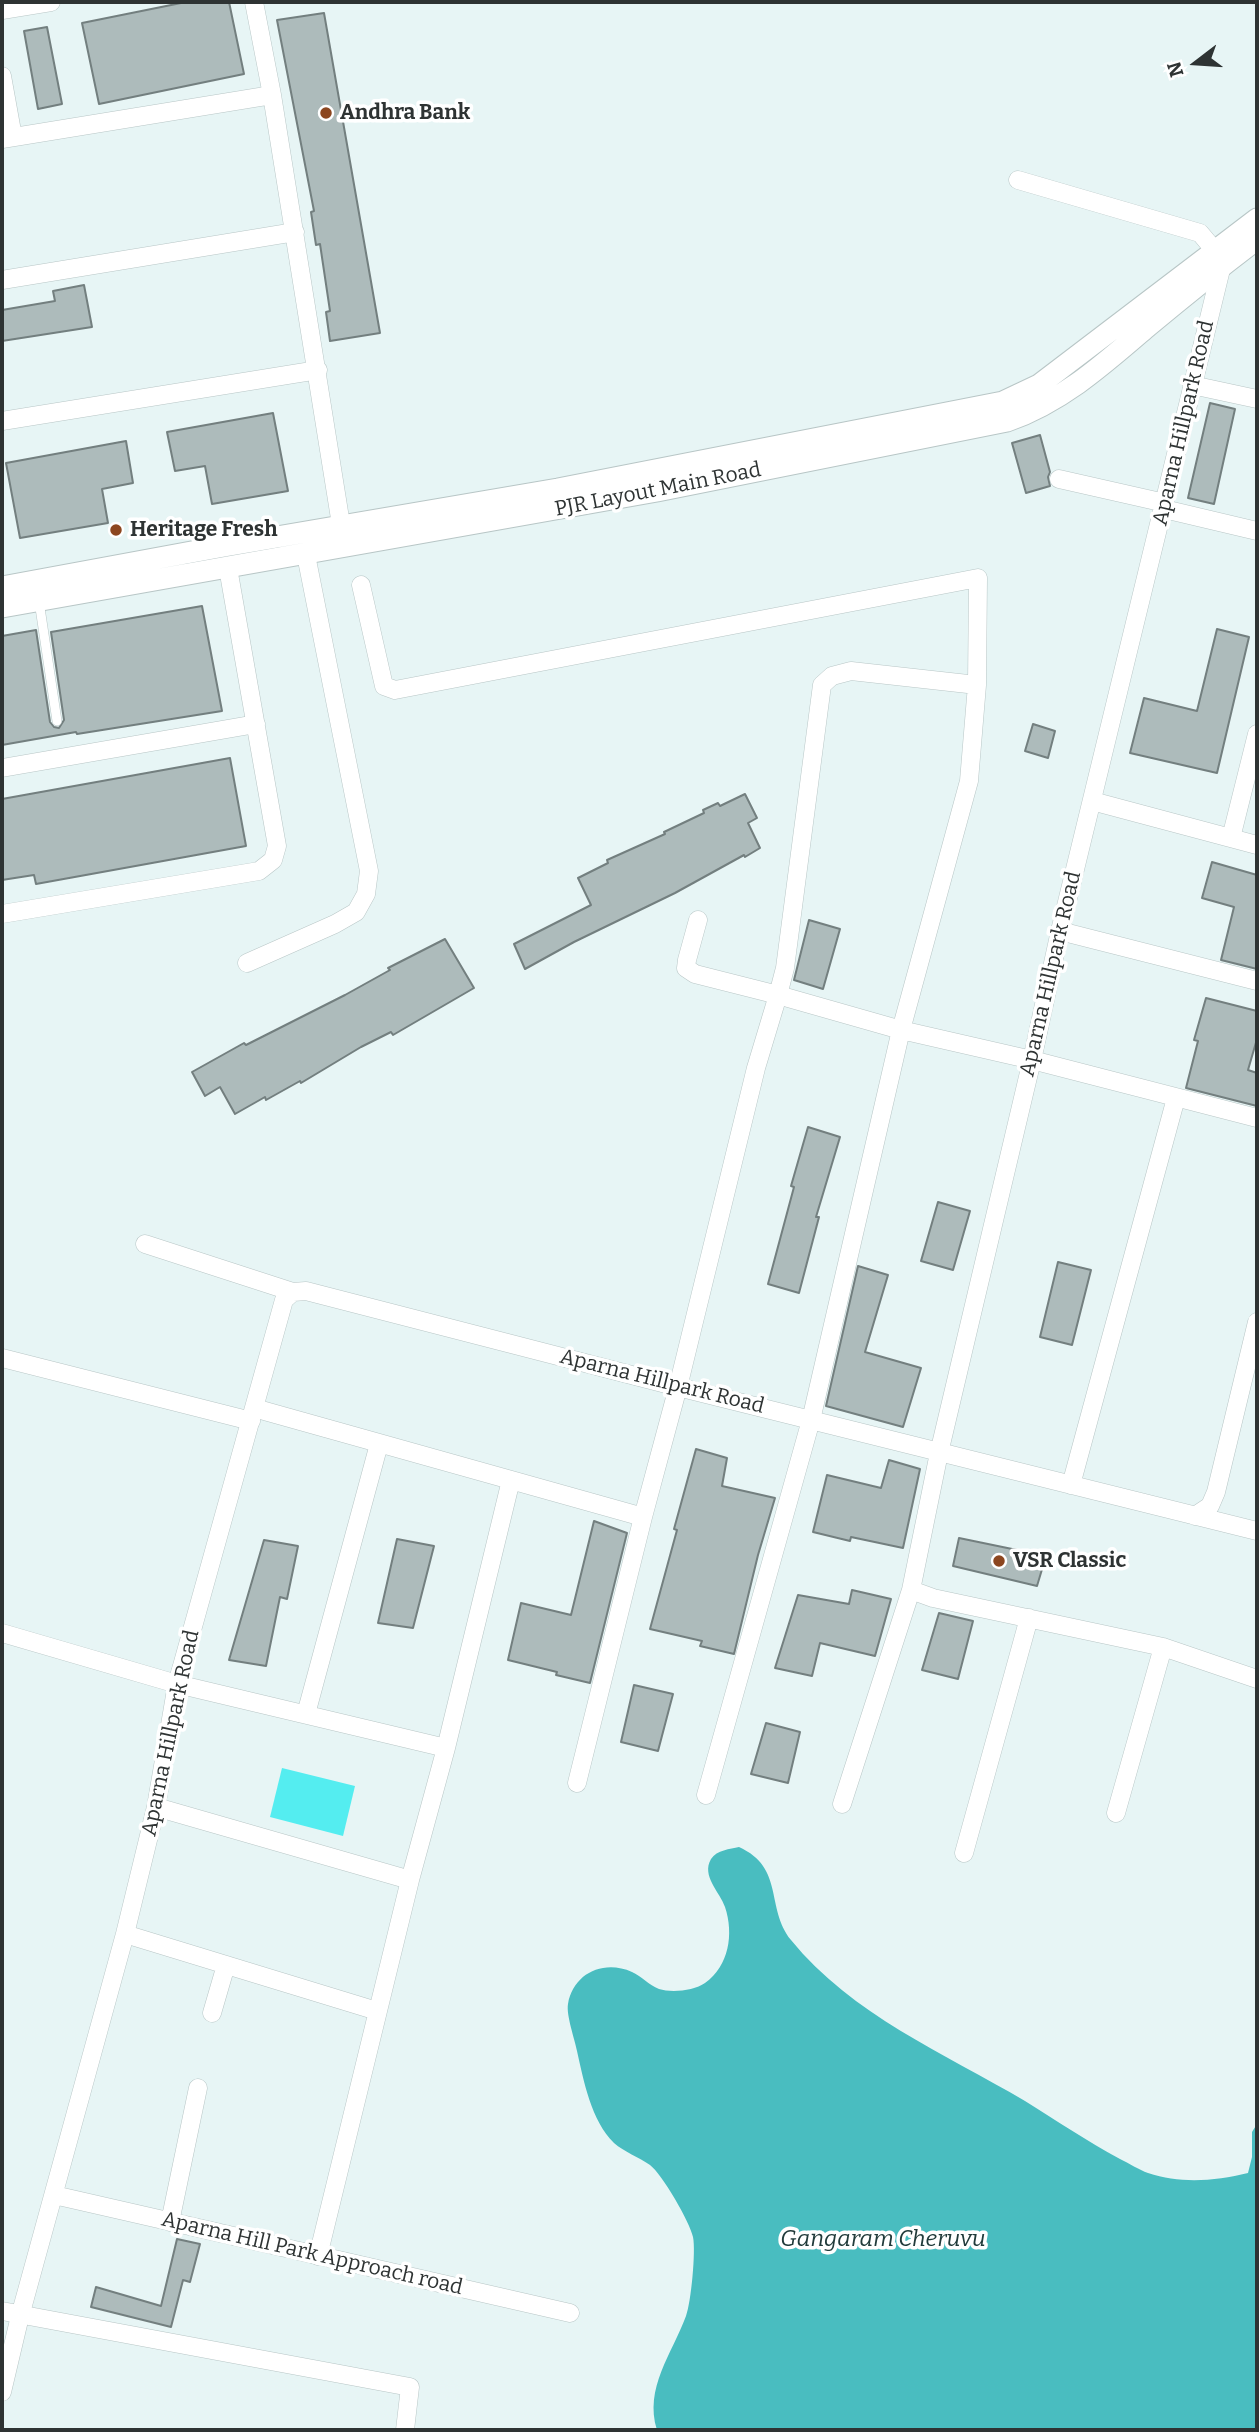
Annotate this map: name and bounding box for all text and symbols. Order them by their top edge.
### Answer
north arrow [1161,28,1231,98]
text: N [1162,59,1189,80]
place label: Andhra Bank [340,100,470,126]
marker: Andhra Bank [318,105,334,121]
street label: Aparna Hillpark Road [1148,318,1220,528]
street label: PJR Layout Main Road [553,458,763,522]
place label: Heritage Fresh [130,517,277,543]
marker: Heritage Fresh [108,522,124,538]
street label: Aparna Hillpark Road [1015,869,1087,1079]
street label: Aparna Hillpark Road [557,1344,767,1420]
place label: VSR Classic [1013,1548,1126,1574]
marker: VSR Classic [991,1553,1007,1569]
street label: Aparna Hillpark Road [137,1628,205,1838]
street label: Aparna Hill Park Approach road [159,2207,465,2301]
water label: Gangaram Cheruvu [780,2226,986,2254]

